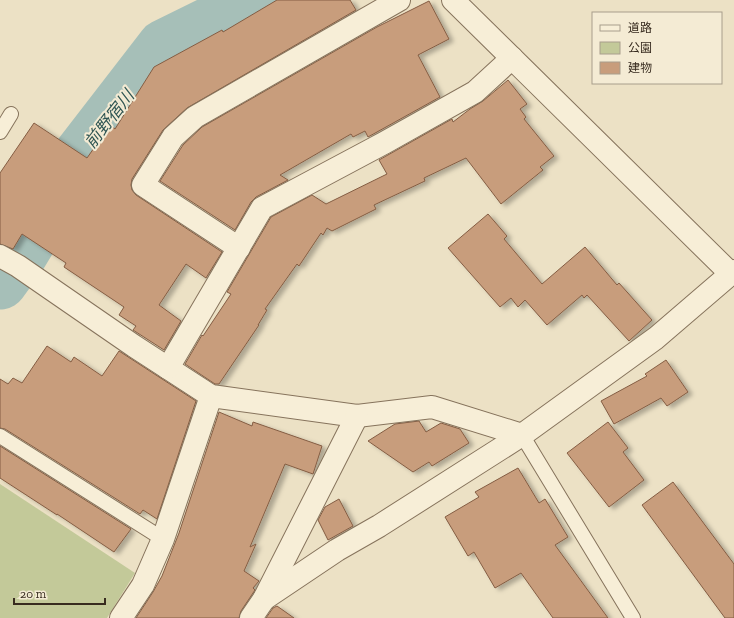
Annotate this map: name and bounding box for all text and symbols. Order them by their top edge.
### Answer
legend [592,12,722,84]
text: 道路 [628,21,652,35]
text: 公園 [628,41,652,55]
text: 建物 [628,61,652,75]
water label: 前野宿川 [80,84,139,152]
scale bar [14,580,105,606]
text: 20 m [20,587,47,601]

